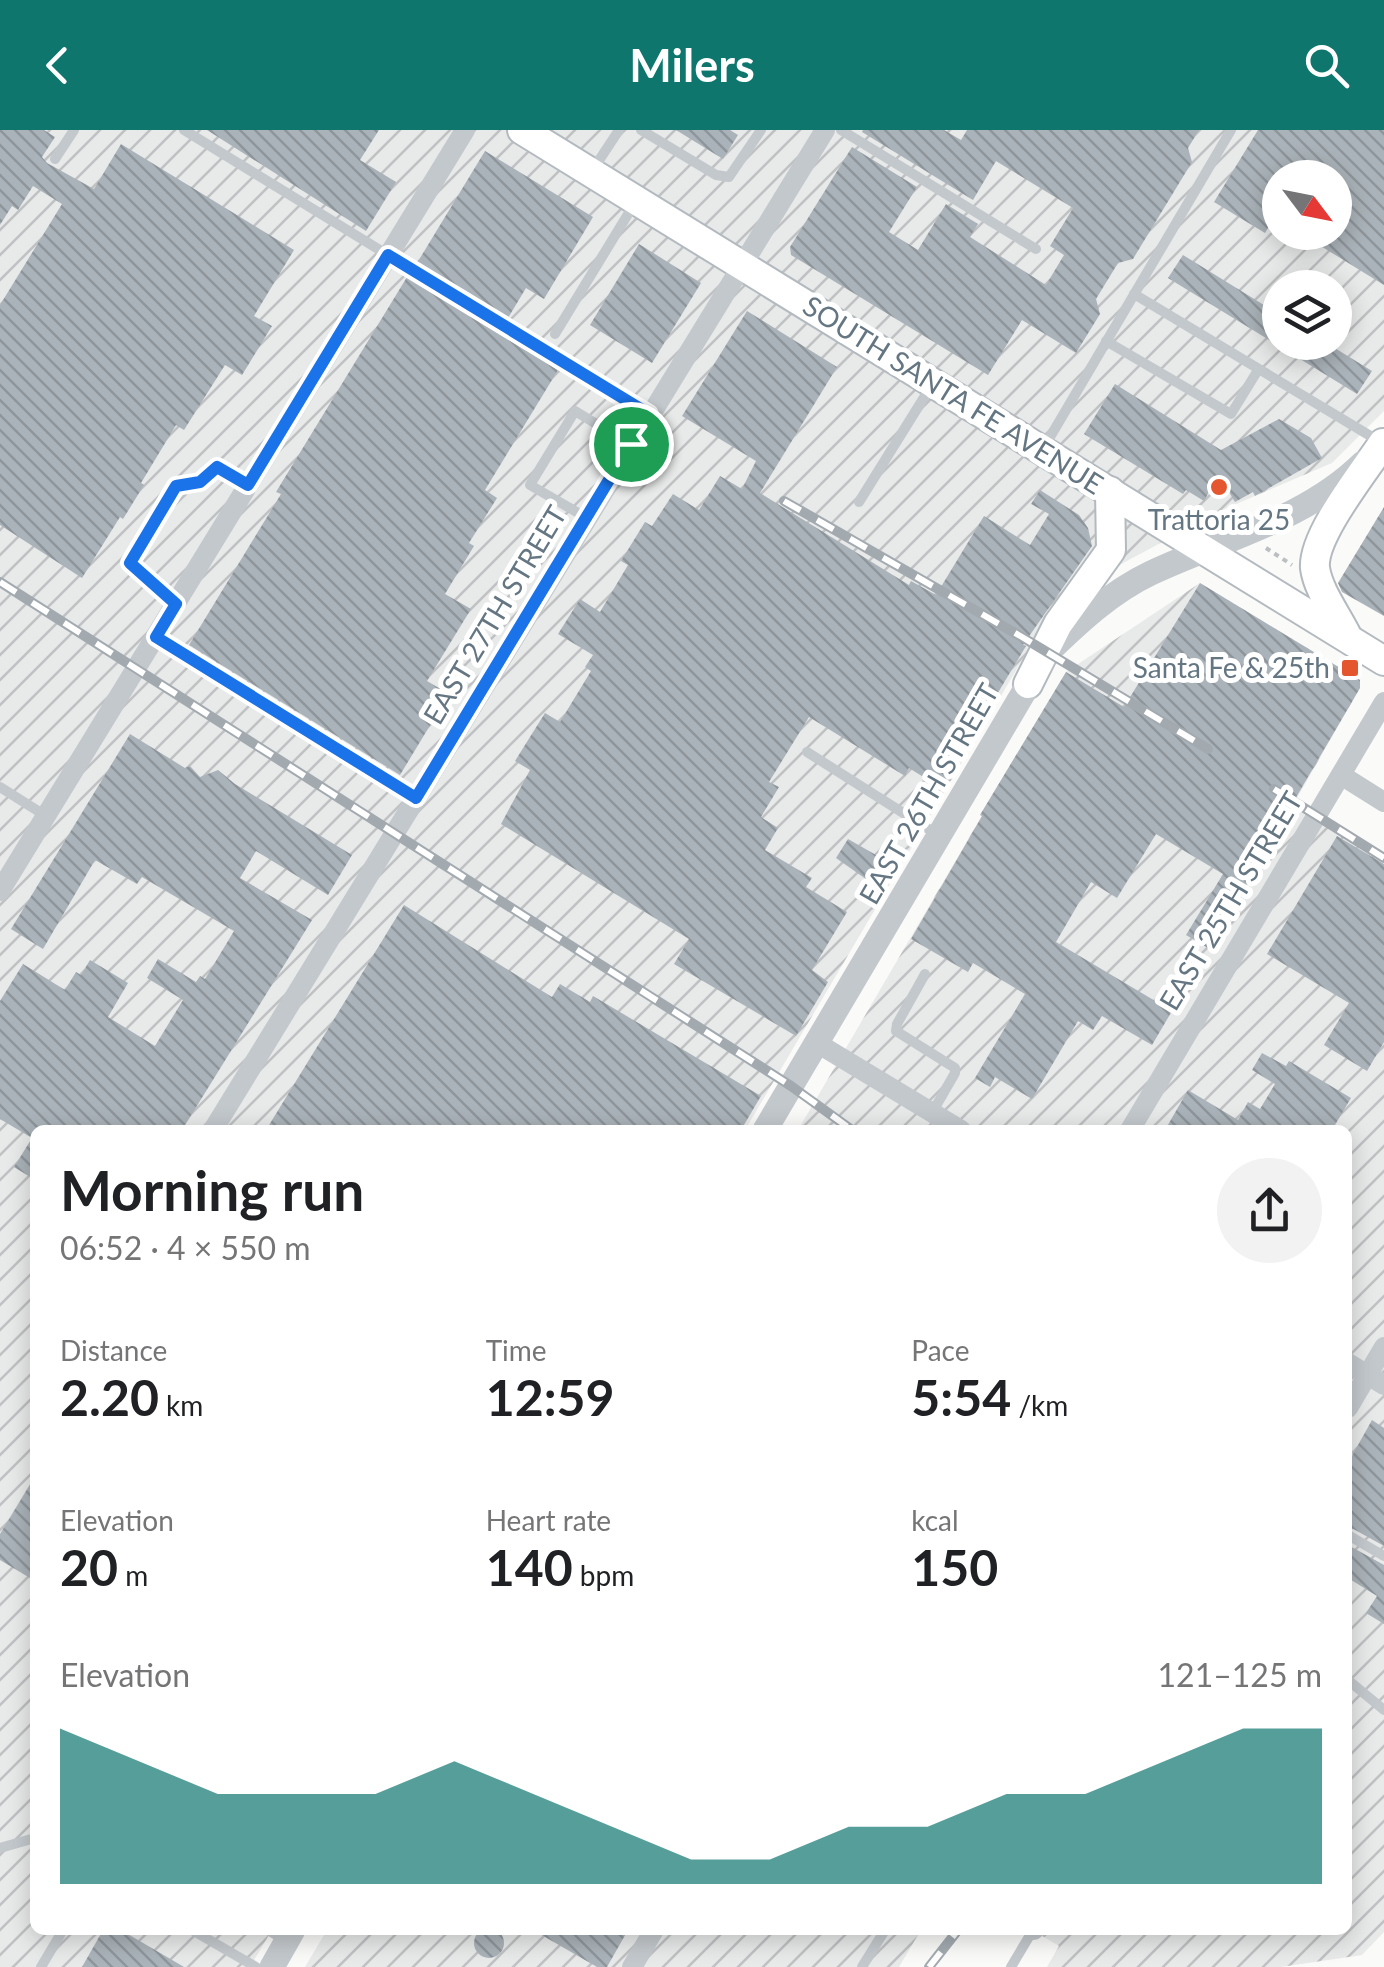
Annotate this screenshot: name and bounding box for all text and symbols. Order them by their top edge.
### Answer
icon: back [30,38,85,93]
text: Milers [629,38,755,92]
icon: search [1299,38,1354,93]
north arrow [1262,160,1352,250]
map controls [1262,160,1352,360]
button: layers [1262,270,1352,360]
street label: SOUTH SANTA FE AVENUE [797,288,1110,501]
pin [589,402,674,487]
icon: arrive [604,417,659,472]
marker: Trattoria 25 [1208,476,1230,498]
street label: EAST 27TH STREET [415,499,573,730]
place label: Trattoria 25 [1148,502,1290,536]
place label: Santa Fe & 25th [1133,650,1330,684]
marker: Santa Fe & 25th [1339,657,1361,679]
street label: EAST 26TH STREET [851,677,1005,910]
street label: EAST 25TH STREET [1151,785,1309,1016]
text: Morning run [60,1157,364,1223]
button: share [1217,1158,1322,1263]
text: 06:52 · 4 × 550 m [60,1228,311,1267]
text: Distance [60,1333,167,1367]
text: Time [486,1333,547,1367]
text: Pace [911,1333,970,1367]
text: 2.20 [60,1367,159,1427]
text: 12:59 [486,1367,615,1427]
text: 5:54 [911,1367,1011,1427]
text: km [159,1388,203,1422]
text: /km [1011,1388,1068,1422]
text: Elevation [60,1503,174,1537]
text: Heart rate [486,1503,611,1537]
text: kcal [911,1503,959,1537]
text: 20 [60,1537,118,1597]
text: 140 [486,1537,573,1597]
text: 150 [911,1537,998,1597]
text: m [118,1558,148,1592]
text: bpm [573,1558,634,1592]
text: Elevation [60,1655,190,1694]
text: 121–125 m [1158,1655,1322,1694]

